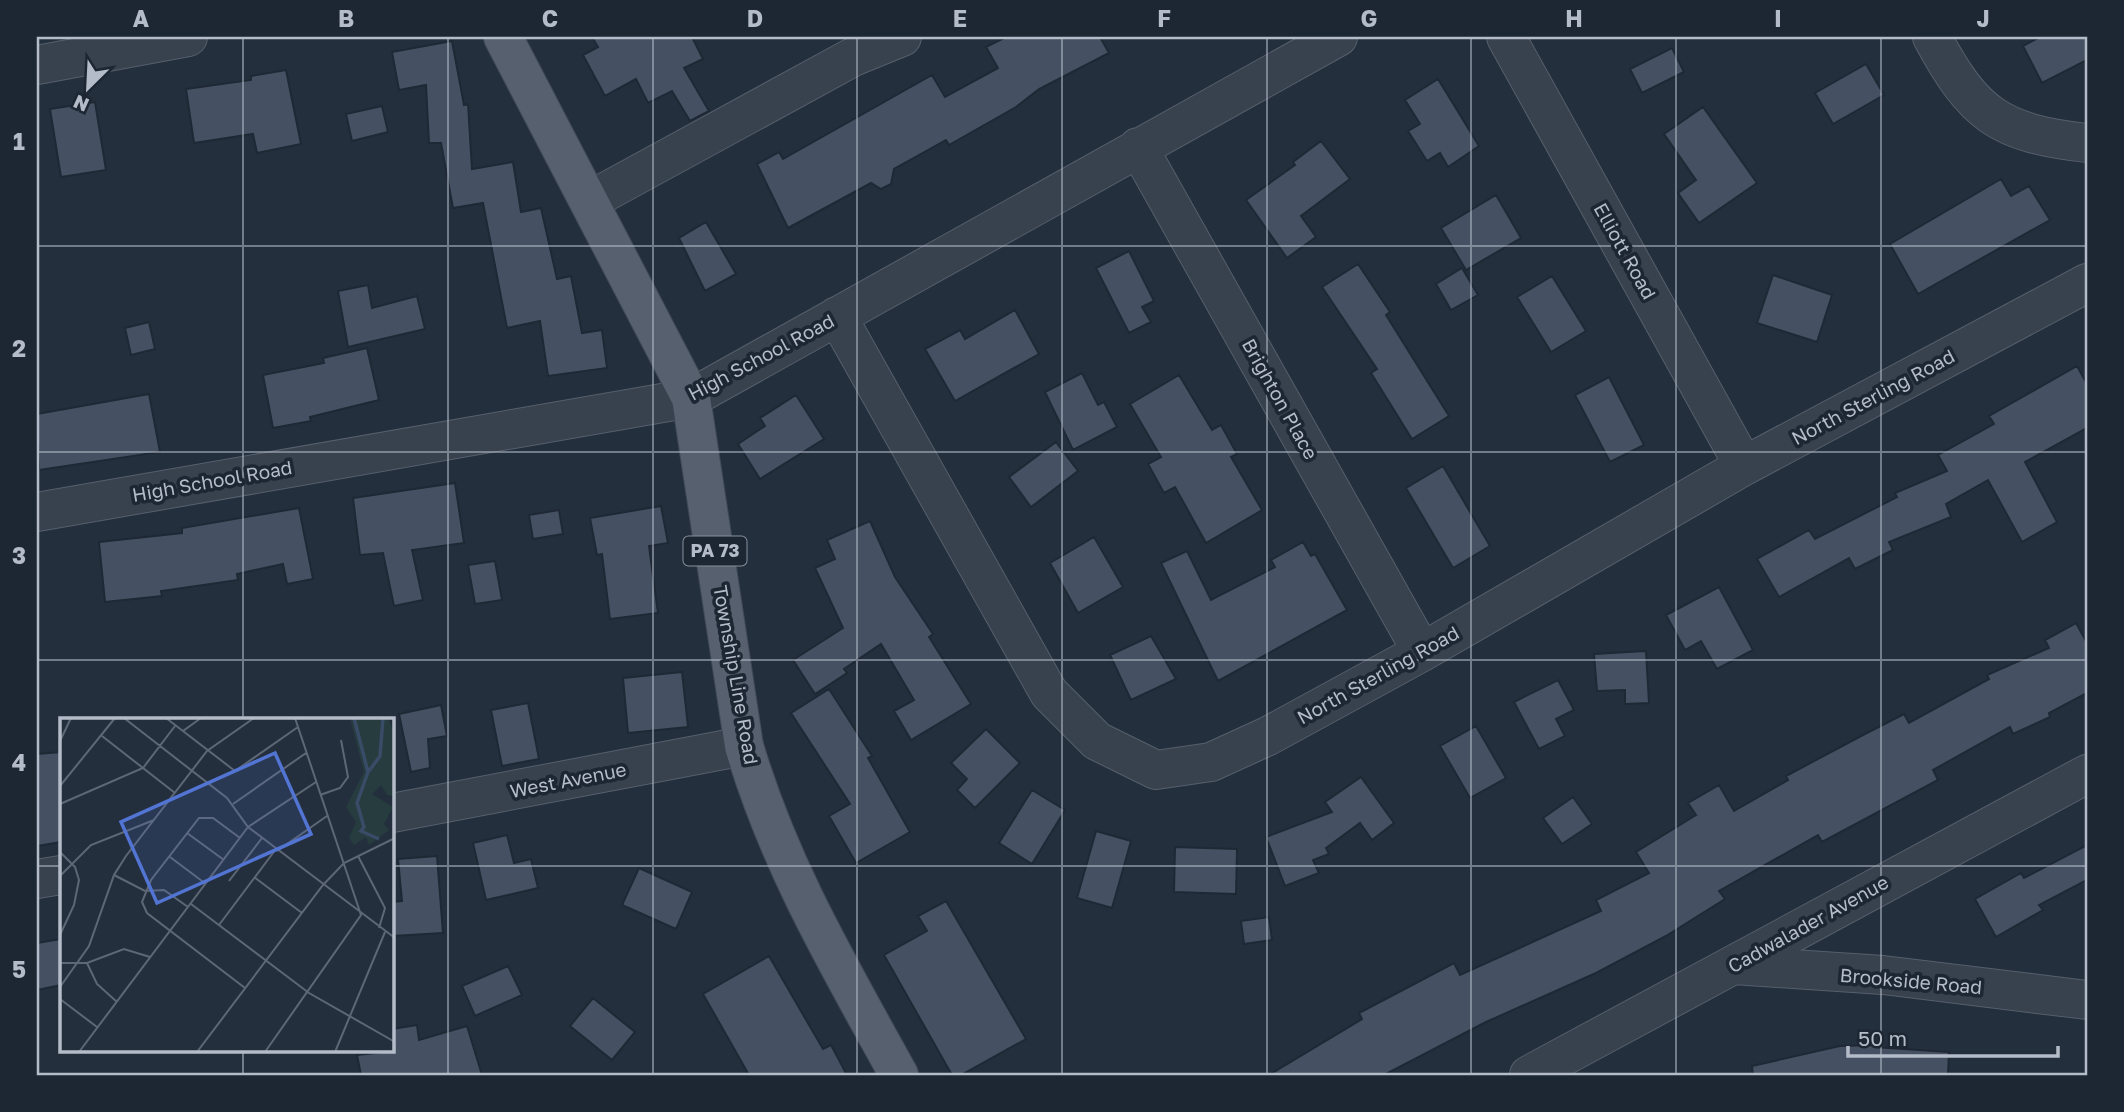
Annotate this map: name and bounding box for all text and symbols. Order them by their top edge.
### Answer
text: A [133,4,150,32]
text: B [338,4,354,32]
text: C [542,4,558,32]
text: D [747,4,763,32]
text: E [953,4,967,32]
text: F [1157,4,1171,32]
text: G [1361,4,1377,32]
text: H [1565,4,1583,32]
text: I [1774,4,1782,32]
text: J [1976,4,1990,32]
north arrow [52,52,122,122]
text: N [70,91,92,117]
text: 1 [13,127,25,155]
street label: Elliott Road [1590,199,1661,303]
street label: High School Road [684,308,838,405]
text: 2 [12,334,26,362]
street label: Brighton Place [1238,334,1323,463]
street label: North Sterling Road [1787,344,1958,449]
street label: High School Road [130,455,294,506]
road number: PA 73 [684,536,746,566]
text: 3 [12,541,26,569]
street label: Township Line Road [709,584,764,766]
street label: North Sterling Road [1293,621,1463,729]
inset map [60,718,394,1052]
text: 4 [12,748,26,776]
street label: West Avenue [508,757,628,802]
street label: Cadwalader Avenue [1724,870,1892,977]
text: 5 [12,955,26,983]
street label: Brookside Road [1839,963,1983,998]
scale bar [1848,1014,2058,1058]
text: 50 m [1858,1025,1907,1051]

